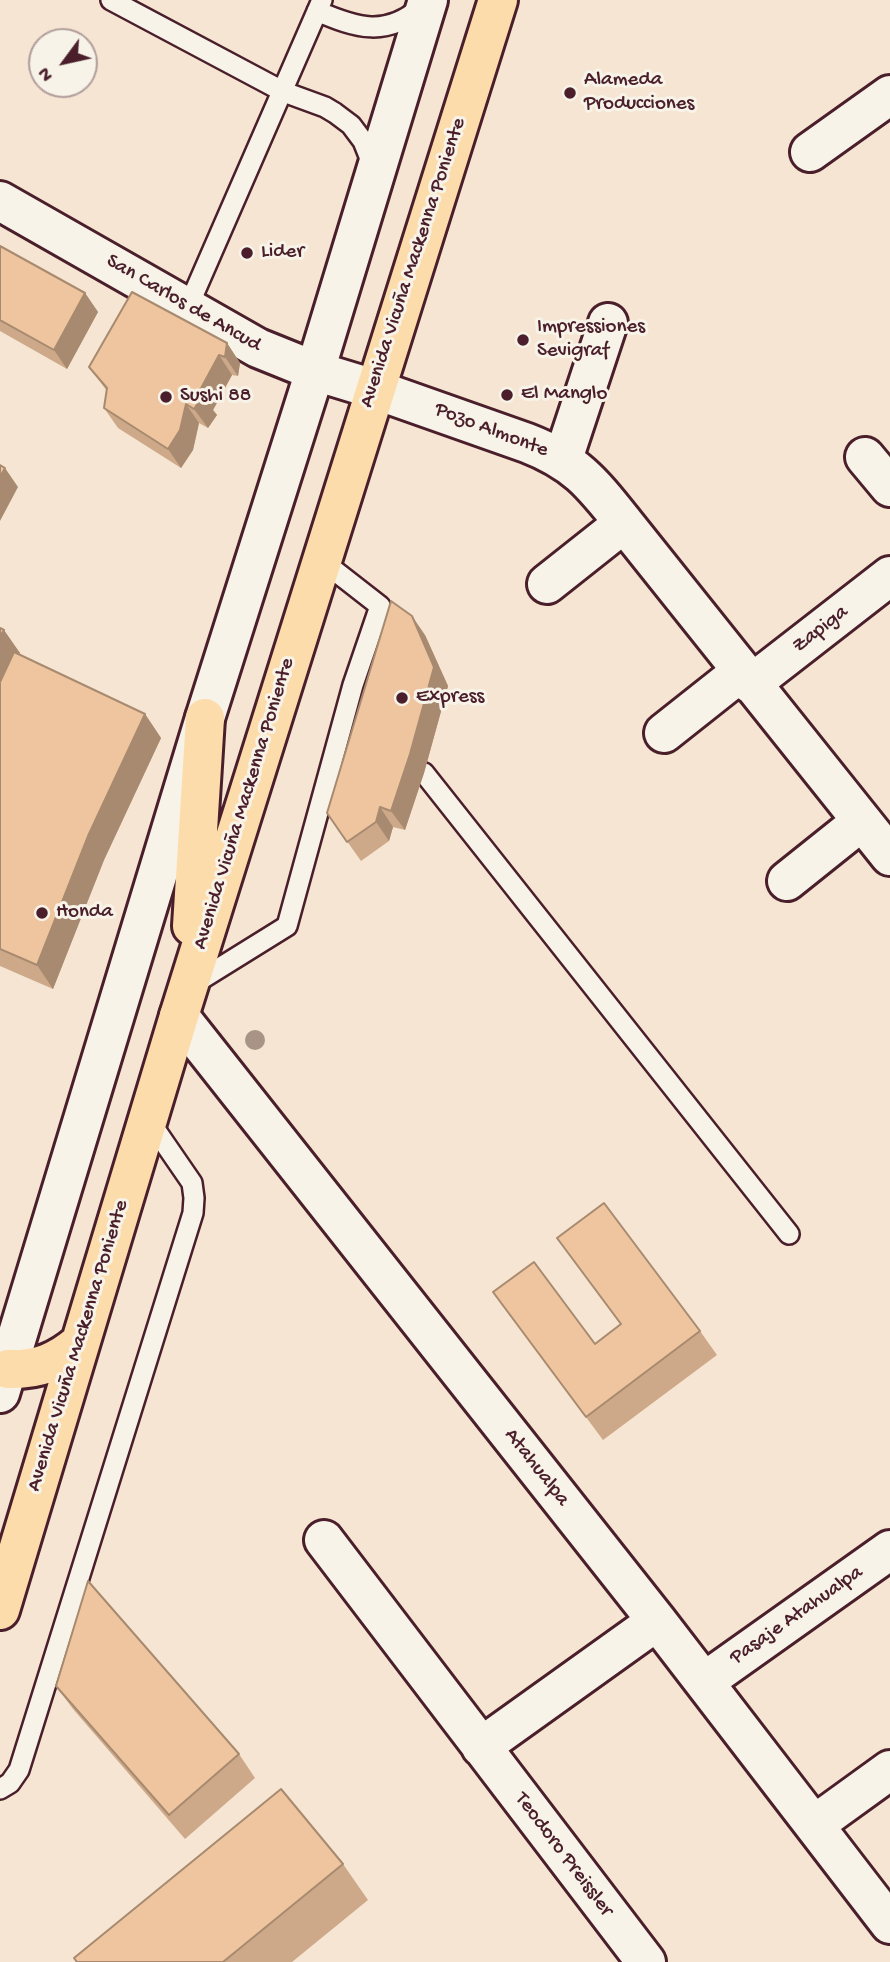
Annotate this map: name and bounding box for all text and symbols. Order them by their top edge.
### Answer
north arrow [28,28,98,98]
text: N [34,62,60,85]
place label: Alameda Producciones [584,68,694,118]
marker: Alameda Producciones [562,85,578,101]
street label: Avenida Vicuña Mackenna Poniente [355,115,473,411]
place label: Lider [261,240,304,266]
marker: Lider [239,245,255,261]
street label: San Carlos de Ancud [101,249,265,359]
place label: Impressiones Sevigraf [537,315,645,365]
marker: Impressiones Sevigraf [515,332,531,348]
place label: El Manglo [521,382,607,408]
place label: Sushi 88 [180,384,251,410]
marker: El Manglo [499,387,515,403]
marker: Sushi 88 [158,389,174,405]
street label: Pozo Almonte [431,398,551,464]
street label: Zapiga [788,600,854,660]
street label: Avenida Vicuña Mackenna Poniente [189,655,301,953]
place label: Express [416,685,484,711]
marker: Express [394,690,410,706]
place label: Honda [56,900,113,926]
marker: Honda [34,905,50,921]
street label: Avenida Vicuña Mackenna Poniente [23,1197,135,1495]
street label: Atahualpa [498,1424,574,1512]
street label: Pasaje Atahualpa [726,1561,868,1671]
street label: Teodoro Preissler [508,1788,618,1922]

